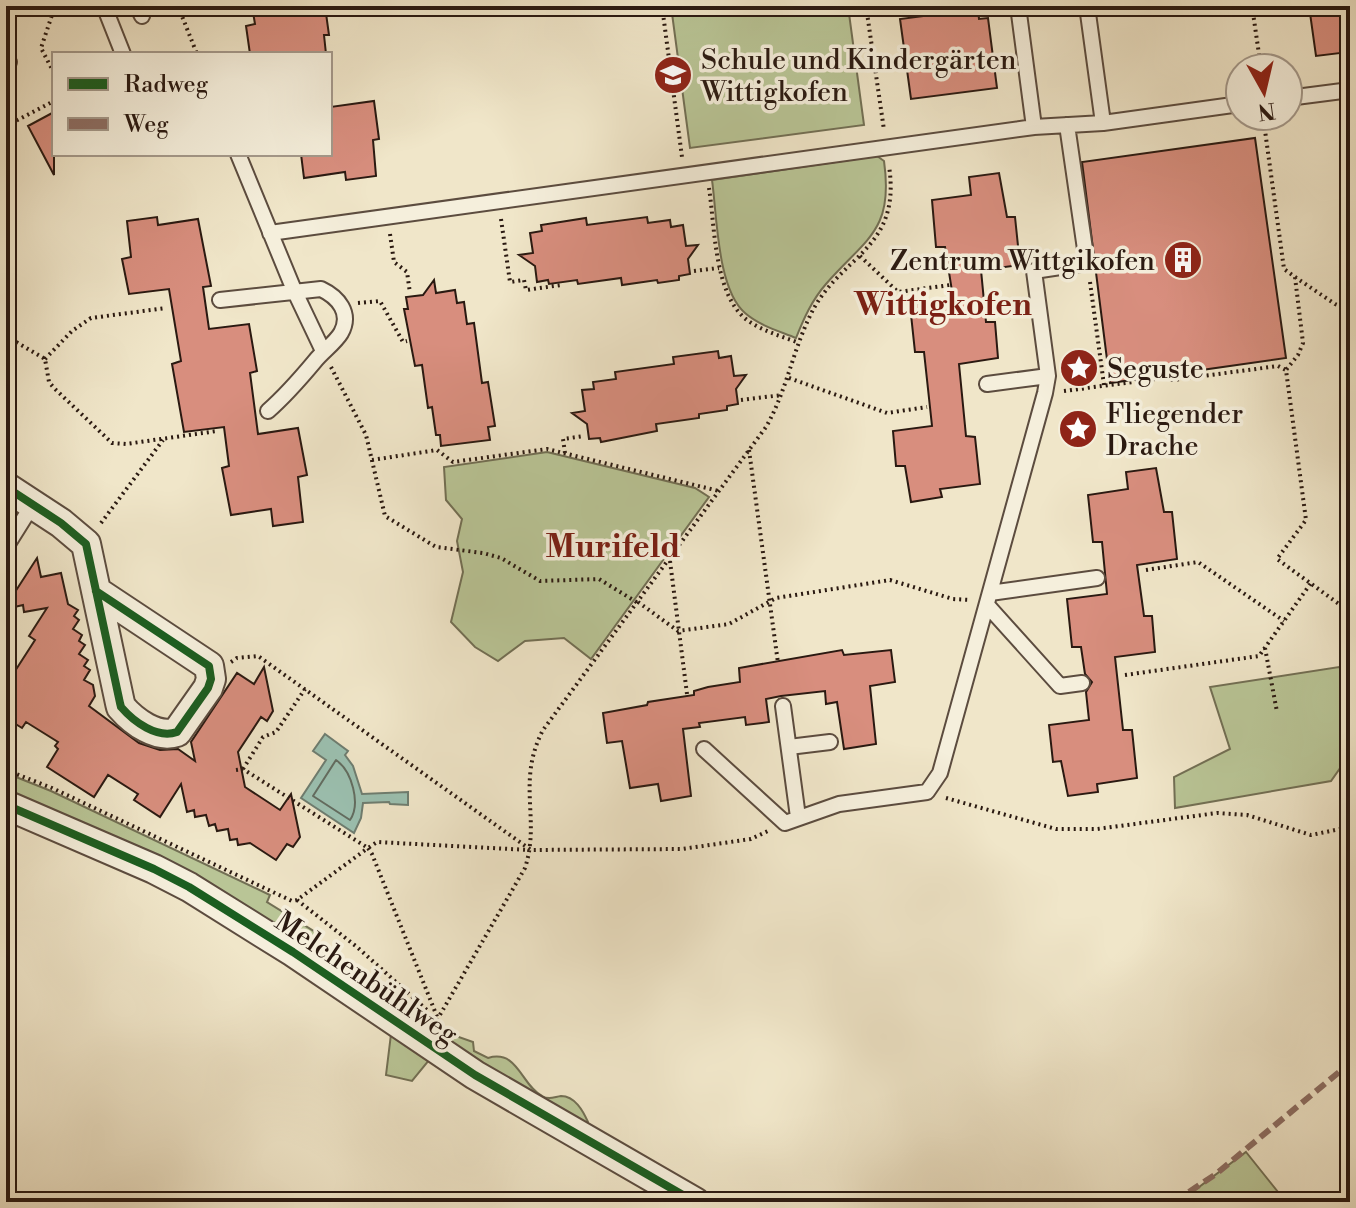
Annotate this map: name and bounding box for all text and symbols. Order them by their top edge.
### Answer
place label: Schule und Kindergärten Wittigkofen [700,43,1017,110]
legend [52,52,332,156]
north arrow [1224,52,1304,132]
school or university icon: Schule und Kindergärten Wittigkofen [652,54,694,96]
text: Radweg [124,70,209,100]
text: N [1255,96,1277,125]
text: Weg [123,110,169,140]
building icon: Zentrum Wittgikofen [1162,239,1204,281]
place label: Zentrum Wittgikofen [890,244,1155,279]
district label: Wittigkofen [853,285,1032,325]
place icon: Seguste [1058,347,1100,389]
place label: Seguste [1107,352,1204,387]
place label: Fliegender Drache [1106,397,1243,464]
place icon: Fliegender Drache [1057,408,1099,450]
district label: Murifeld [546,527,680,567]
street label: Melchenbühlweg [268,904,465,1053]

